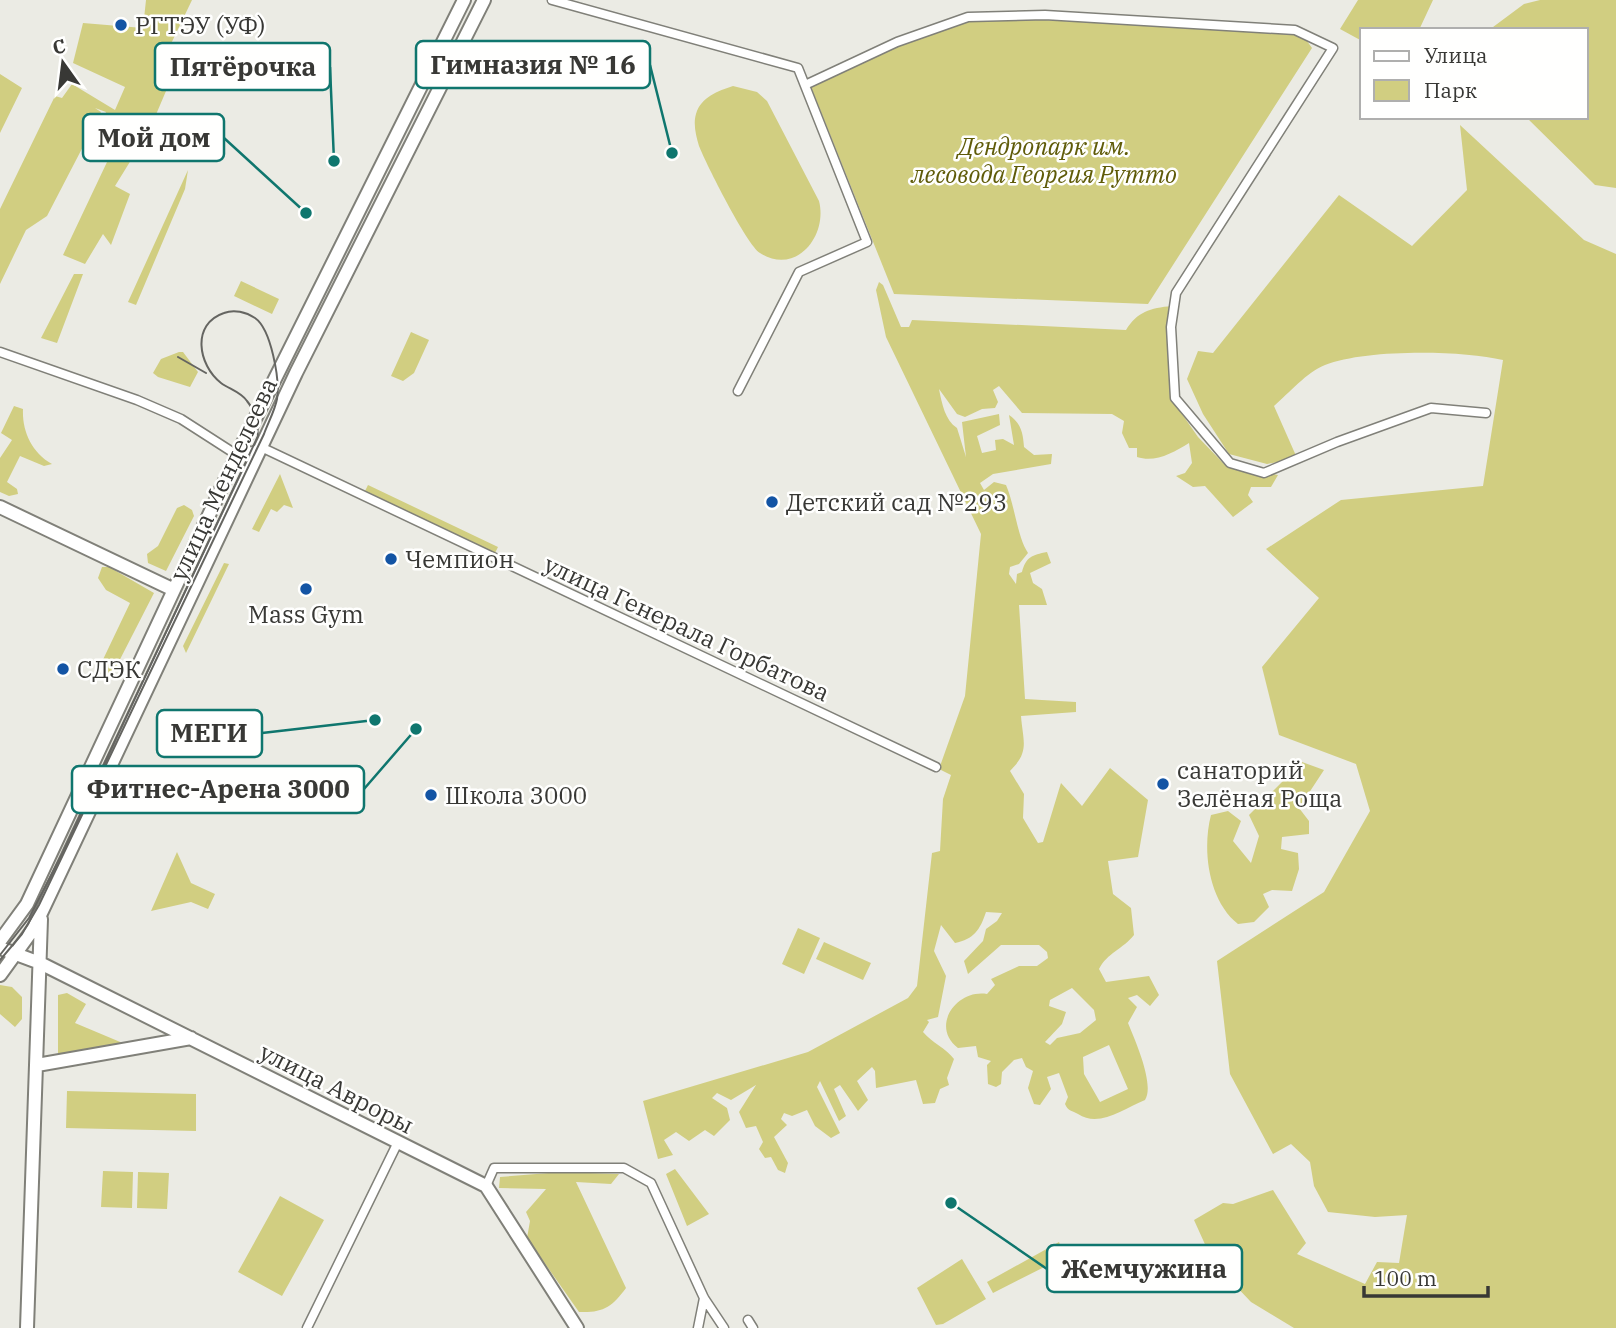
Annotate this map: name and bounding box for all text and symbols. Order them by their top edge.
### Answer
place label: РГТЭУ (УФ) [135,9,265,41]
marker: РГТЭУ (УФ) [113,17,129,33]
north arrow [28,28,98,98]
legend [1360,28,1588,119]
text: С [50,33,68,60]
callout: Гимназия № 16 [416,41,650,88]
text: Улица [1424,41,1488,69]
callout: Пятёрочка [155,43,330,90]
text: Гимназия № 16 [430,47,636,81]
text: Пятёрочка [170,49,316,83]
text: Парк [1424,76,1477,104]
callout: Мой дом [83,114,224,161]
text: Мой дом [98,120,211,154]
park label: Дендропарк им. лесовода Георгия Рутто [910,130,1177,190]
street label: улица Менделеева [162,372,284,586]
place label: Детский сад №293 [786,486,1007,518]
marker: Детский сад №293 [764,494,780,510]
place label: Чемпион [405,543,514,575]
street label: улица Генерала Горбатова [539,548,835,708]
marker: Чемпион [383,551,399,567]
marker: Mass Gym [298,581,314,597]
place label: Mass Gym [248,598,364,630]
place label: СДЭК [77,653,142,685]
marker: СДЭК [55,661,71,677]
callout: МЕГИ [157,710,262,757]
text: МЕГИ [170,715,248,749]
place label: санаторий Зелёная Роща [1177,754,1342,814]
callout: Фитнес-Арена 3000 [72,766,364,813]
text: Фитнес-Арена 3000 [86,771,350,805]
marker: санаторий Зелёная Роща [1155,776,1171,792]
place label: Школа 3000 [445,779,587,811]
marker: Школа 3000 [423,787,439,803]
street label: улица Авроры [254,1035,420,1141]
callout: Жемчужина [1047,1245,1242,1292]
text: Жемчужина [1061,1251,1227,1285]
scale bar [1364,1254,1488,1298]
text: 100 m [1374,1264,1437,1292]

